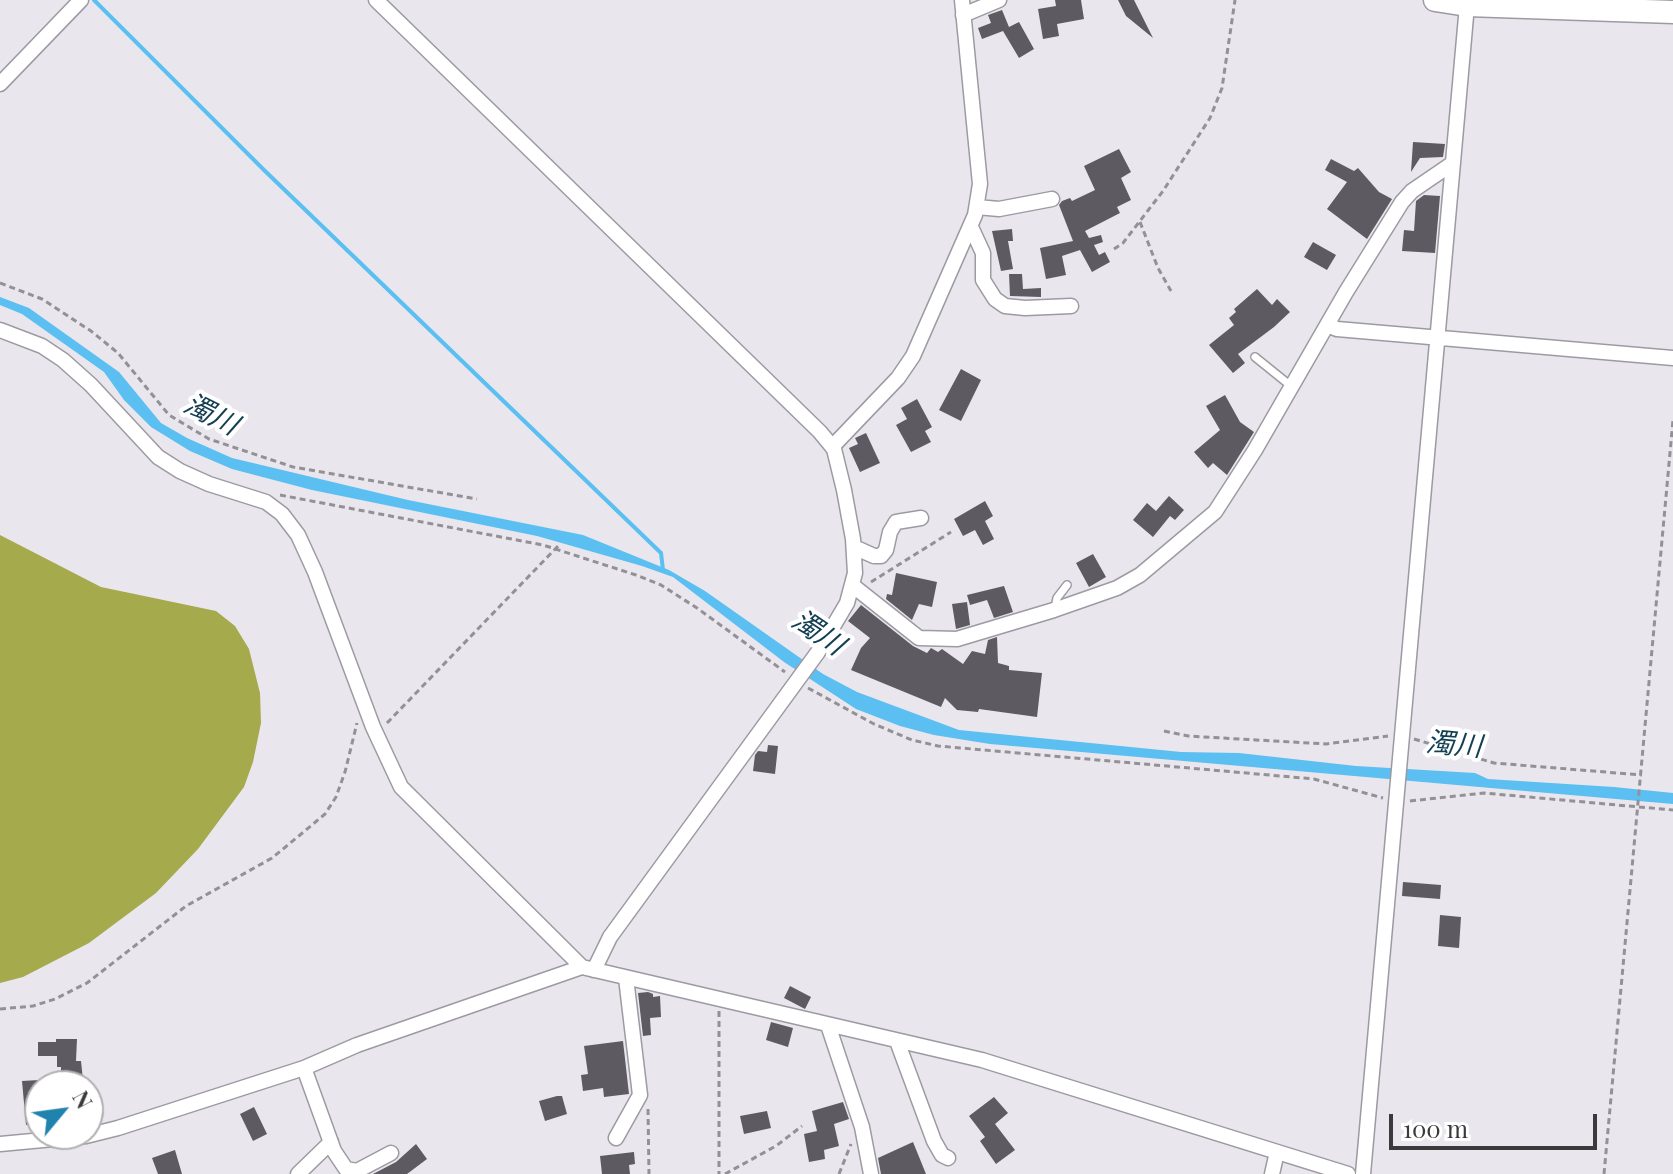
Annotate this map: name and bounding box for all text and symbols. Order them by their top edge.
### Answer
water label: 濁川 [178,387,244,443]
water label: 濁川 [785,603,851,663]
water label: 濁川 [1425,726,1483,764]
north arrow [24,1070,104,1150]
text: N [66,1085,100,1114]
scale bar [1393,1098,1601,1148]
text: 100 m [1403,1112,1468,1144]

